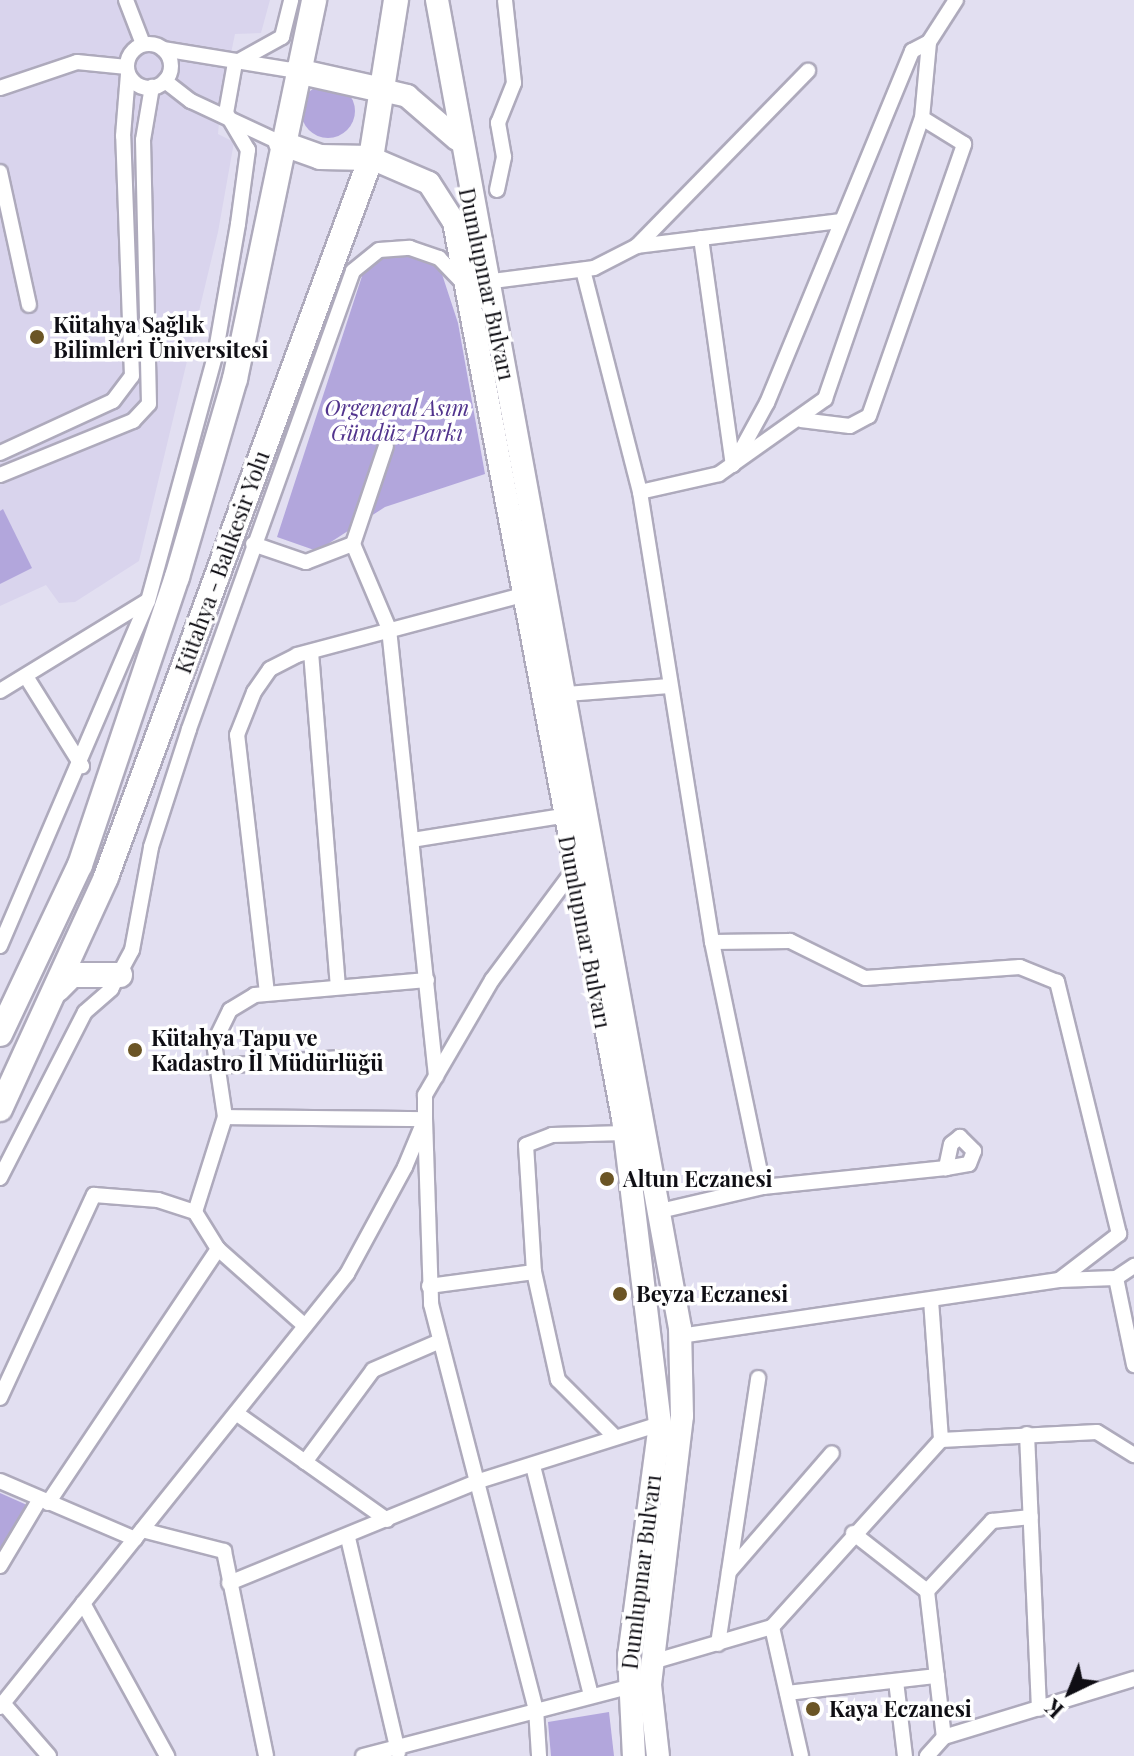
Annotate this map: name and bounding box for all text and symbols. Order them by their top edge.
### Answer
street label: Dumlupınar Bulvarı [454,185,520,383]
place label: Kütahya Sağlık Bilimleri Üniversitesi [53,311,268,362]
marker: Kütahya Sağlık Bilimleri Üniversitesi [28,328,46,346]
park label: Orgeneral Asım Gündüz Parkı [324,394,470,446]
street label: Kütahya - Balıkesir Yolu [169,446,275,678]
street label: Dumlupınar Bulvarı [553,833,617,1031]
place label: Kütahya Tapu ve Kadastro İl Müdürlüğü [151,1024,384,1076]
marker: Kütahya Tapu ve Kadastro İl Müdürlüğü [126,1041,144,1059]
place label: Altun Eczanesi [623,1166,773,1192]
marker: Altun Eczanesi [598,1170,616,1188]
place label: Beyza Eczanesi [636,1281,788,1307]
marker: Beyza Eczanesi [611,1285,629,1303]
street label: Dumlupınar Bulvarı [616,1473,666,1671]
north arrow [1030,1652,1110,1732]
text: K [1038,1693,1070,1726]
place label: Kaya Eczanesi [829,1696,972,1722]
marker: Kaya Eczanesi [804,1700,822,1718]

